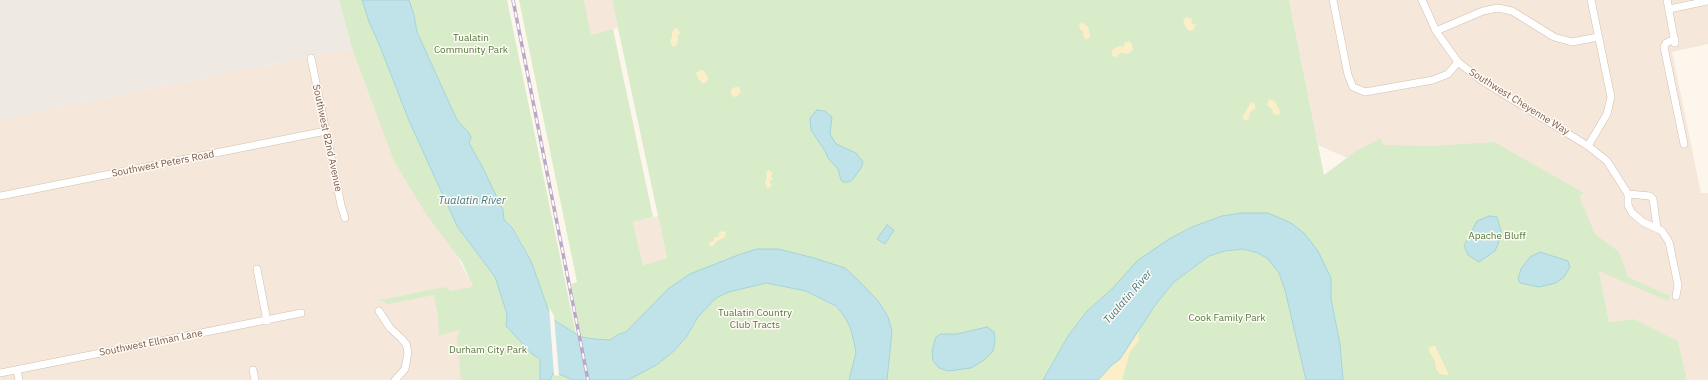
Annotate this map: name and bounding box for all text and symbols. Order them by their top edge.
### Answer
park label: Tualatin Community Park [434,32,508,56]
street label: Southwest Cheyenne Way [1467,66,1571,138]
street label: Southwest 82nd Avenue [310,83,344,193]
street label: Southwest Peters Road [111,148,215,180]
water label: Tualatin River [438,194,506,208]
park label: Apache Bluff [1468,230,1526,242]
water label: Tualatin River [1101,267,1155,327]
park label: Tualatin Country Club Tracts [718,307,792,330]
park label: Cook Family Park [1188,312,1266,324]
street label: Southwest Ellman Lane [98,327,204,359]
park label: Durham City Park [449,344,527,356]

